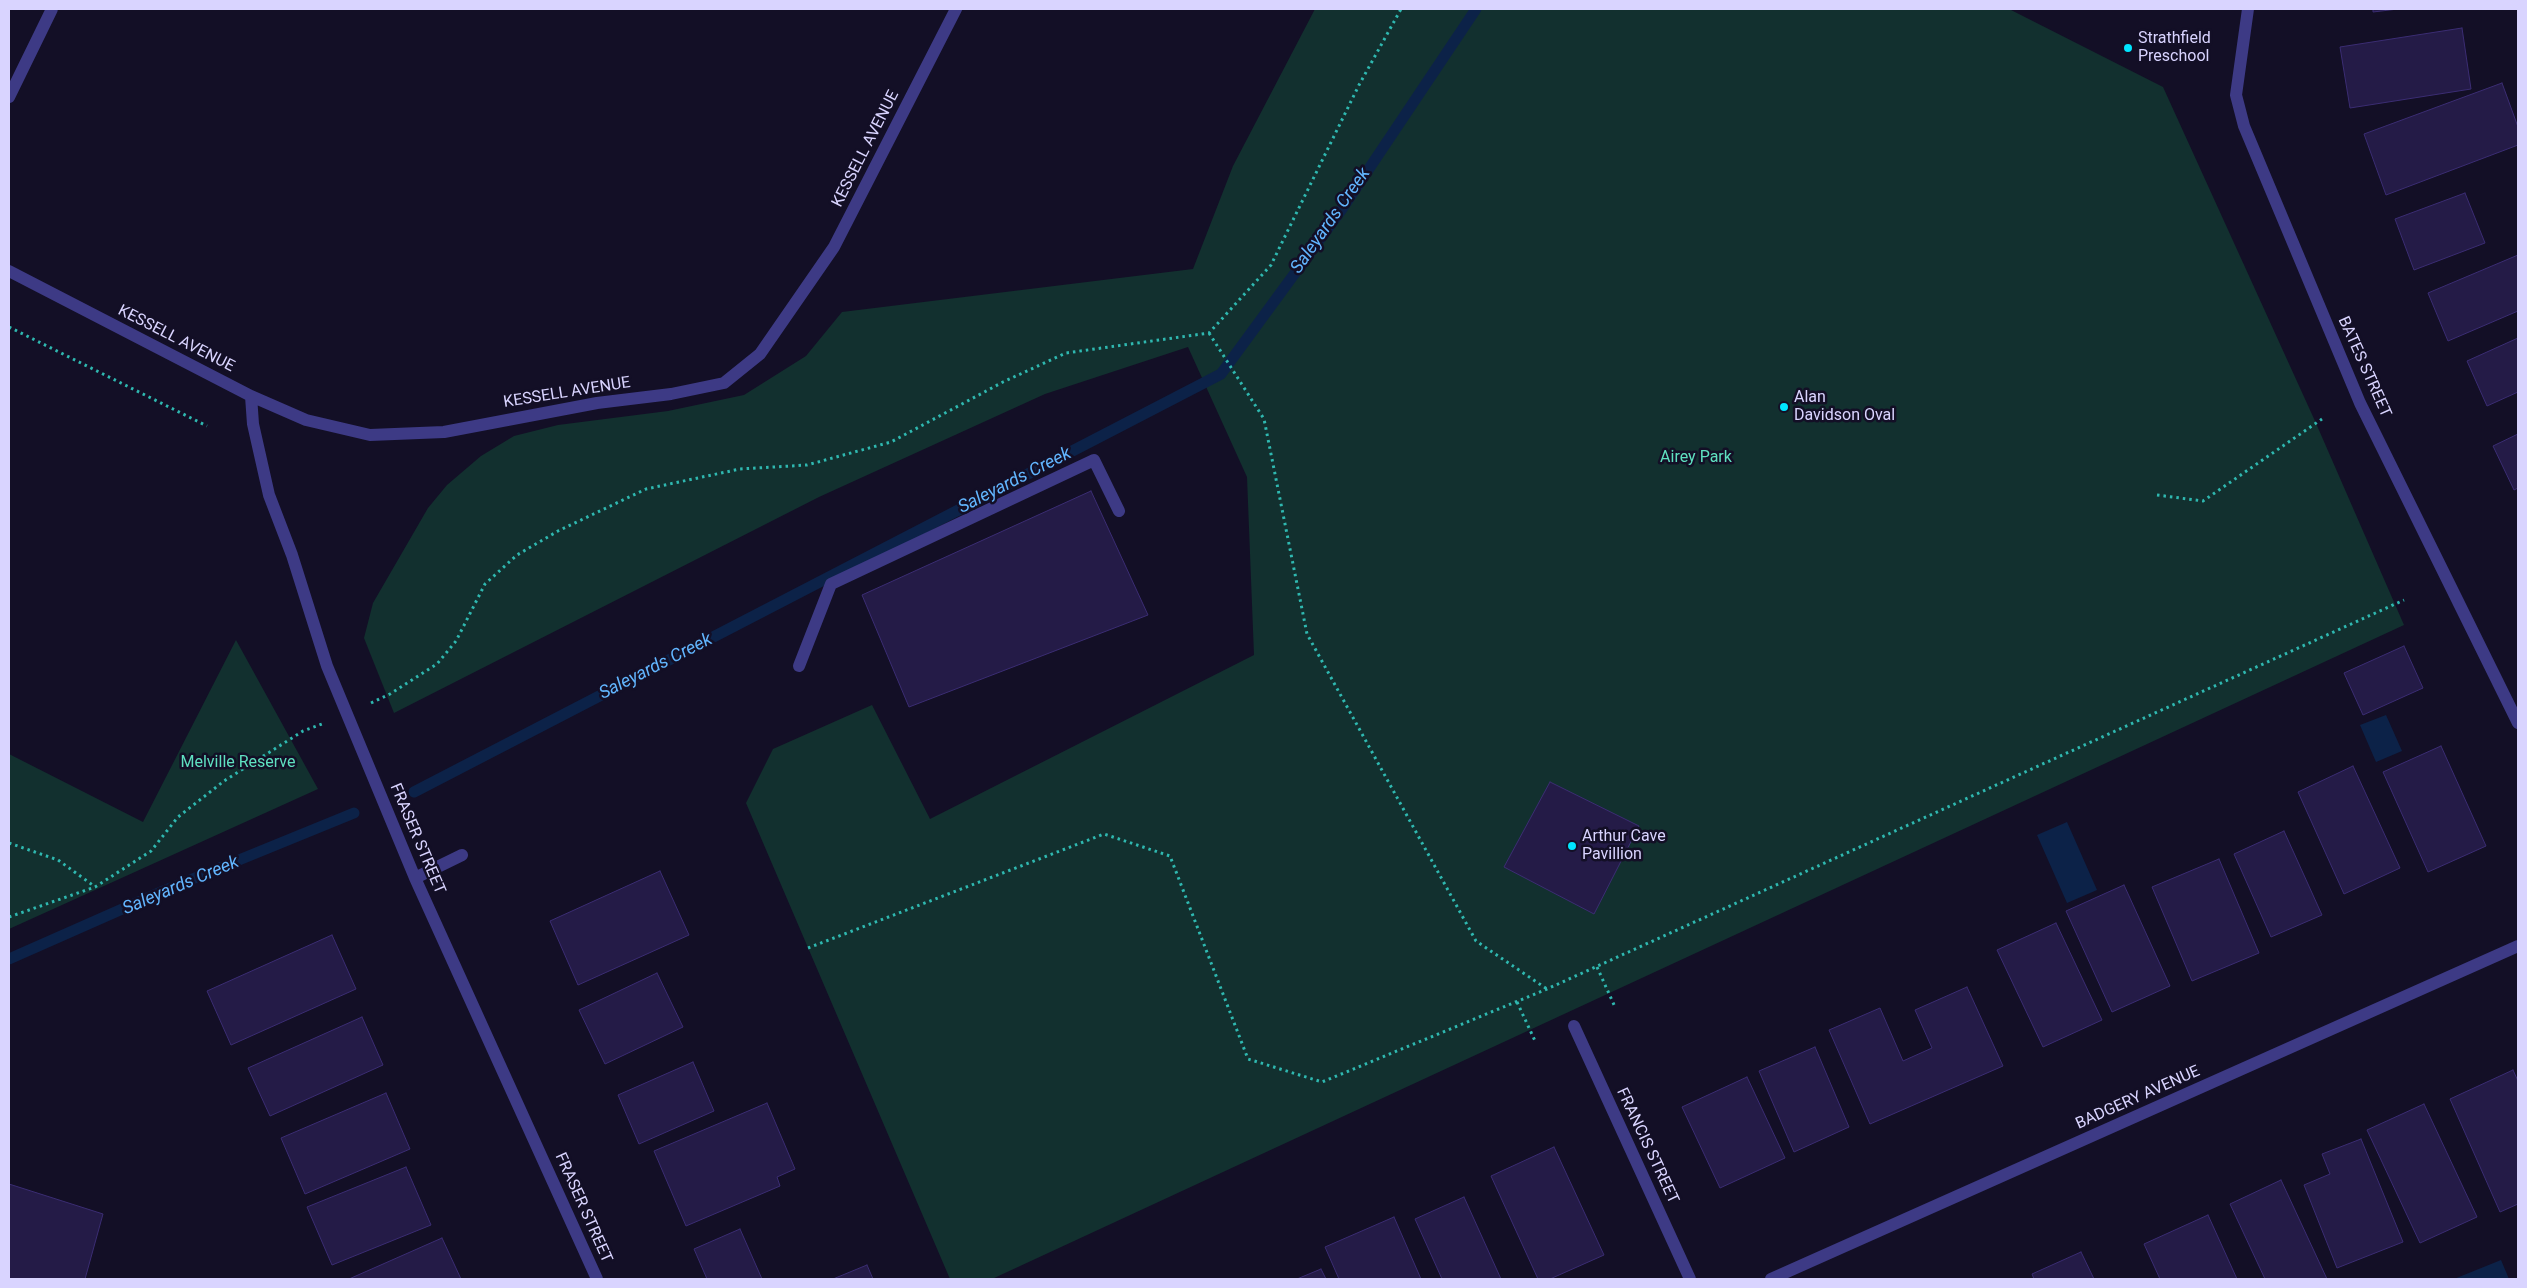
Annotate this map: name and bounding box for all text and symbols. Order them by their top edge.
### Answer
place label: Strathfield Preschool [2138,29,2211,67]
marker: Strathfield Preschool [2122,42,2134,54]
street label: KESSELL AVENUE [828,87,904,211]
water label: Saleyards Creek [1286,164,1376,278]
street label: KESSELL AVENUE [114,301,238,377]
street label: BATES STREET [2333,314,2395,420]
street label: KESSELL AVENUE [502,373,632,413]
place label: Alan Davidson Oval [1794,388,1895,426]
marker: Alan Davidson Oval [1778,401,1790,413]
water label: Saleyards Creek [955,443,1075,519]
park label: Airey Park [1660,448,1732,468]
water label: Saleyards Creek [596,629,716,705]
park label: Melville Reserve [180,753,296,773]
street label: FRASER STREET [385,781,449,897]
place label: Arthur Cave Pavillion [1582,827,1666,865]
marker: Arthur Cave Pavillion [1566,840,1578,852]
water label: Saleyards Creek [120,852,242,920]
street label: BADGERY AVENUE [2073,1062,2203,1134]
street label: FRANCIS STREET [1612,1085,1682,1207]
street label: FRASER STREET [550,1150,616,1266]

